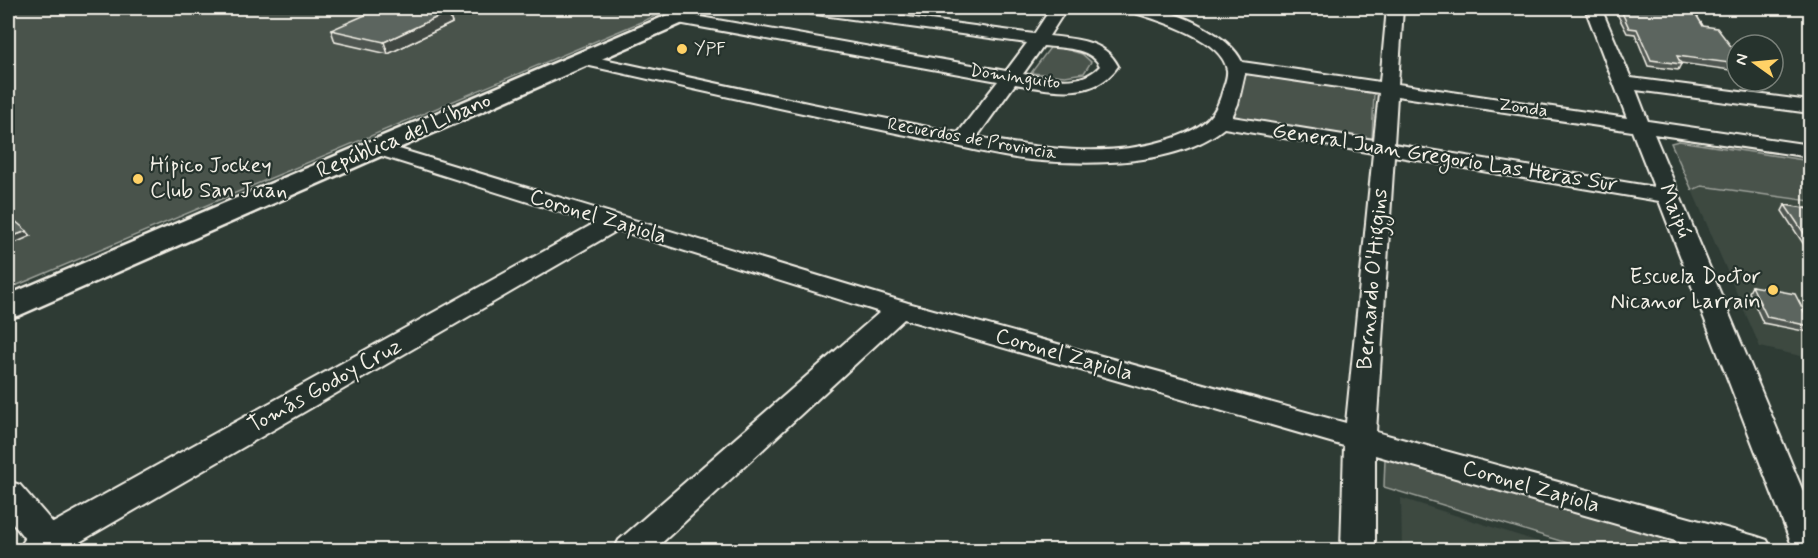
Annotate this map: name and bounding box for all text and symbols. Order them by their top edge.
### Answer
north arrow [1725,33,1785,93]
place label: YPF [694,37,726,61]
marker: YPF [675,42,689,56]
text: N [1730,52,1753,67]
street label: Dominguito [968,59,1062,95]
street label: República del Líbano [313,87,495,185]
street label: Zonda [1497,93,1549,123]
street label: Recuerdos de Provincia [886,112,1059,166]
street label: General Juan Gregorio Las Heras Sur [1270,117,1620,202]
place label: Hípico Jockey Club San Juan [150,152,287,205]
marker: Hípico Jockey Club San Juan [131,172,145,186]
street label: Maipú [1652,180,1698,242]
street label: Coronel Zapiola [526,183,670,251]
street label: Bernardo O'Higgins [1351,187,1398,371]
place label: Escuela Doctor Nicanor Larrain [1610,263,1761,316]
marker: Escuela Doctor Nicanor Larrain [1766,283,1780,297]
street label: Coronel Zapiola [992,322,1136,388]
street label: Tomás Godoy Cruz [243,332,407,440]
street label: Coronel Zapiola [1459,454,1603,520]

